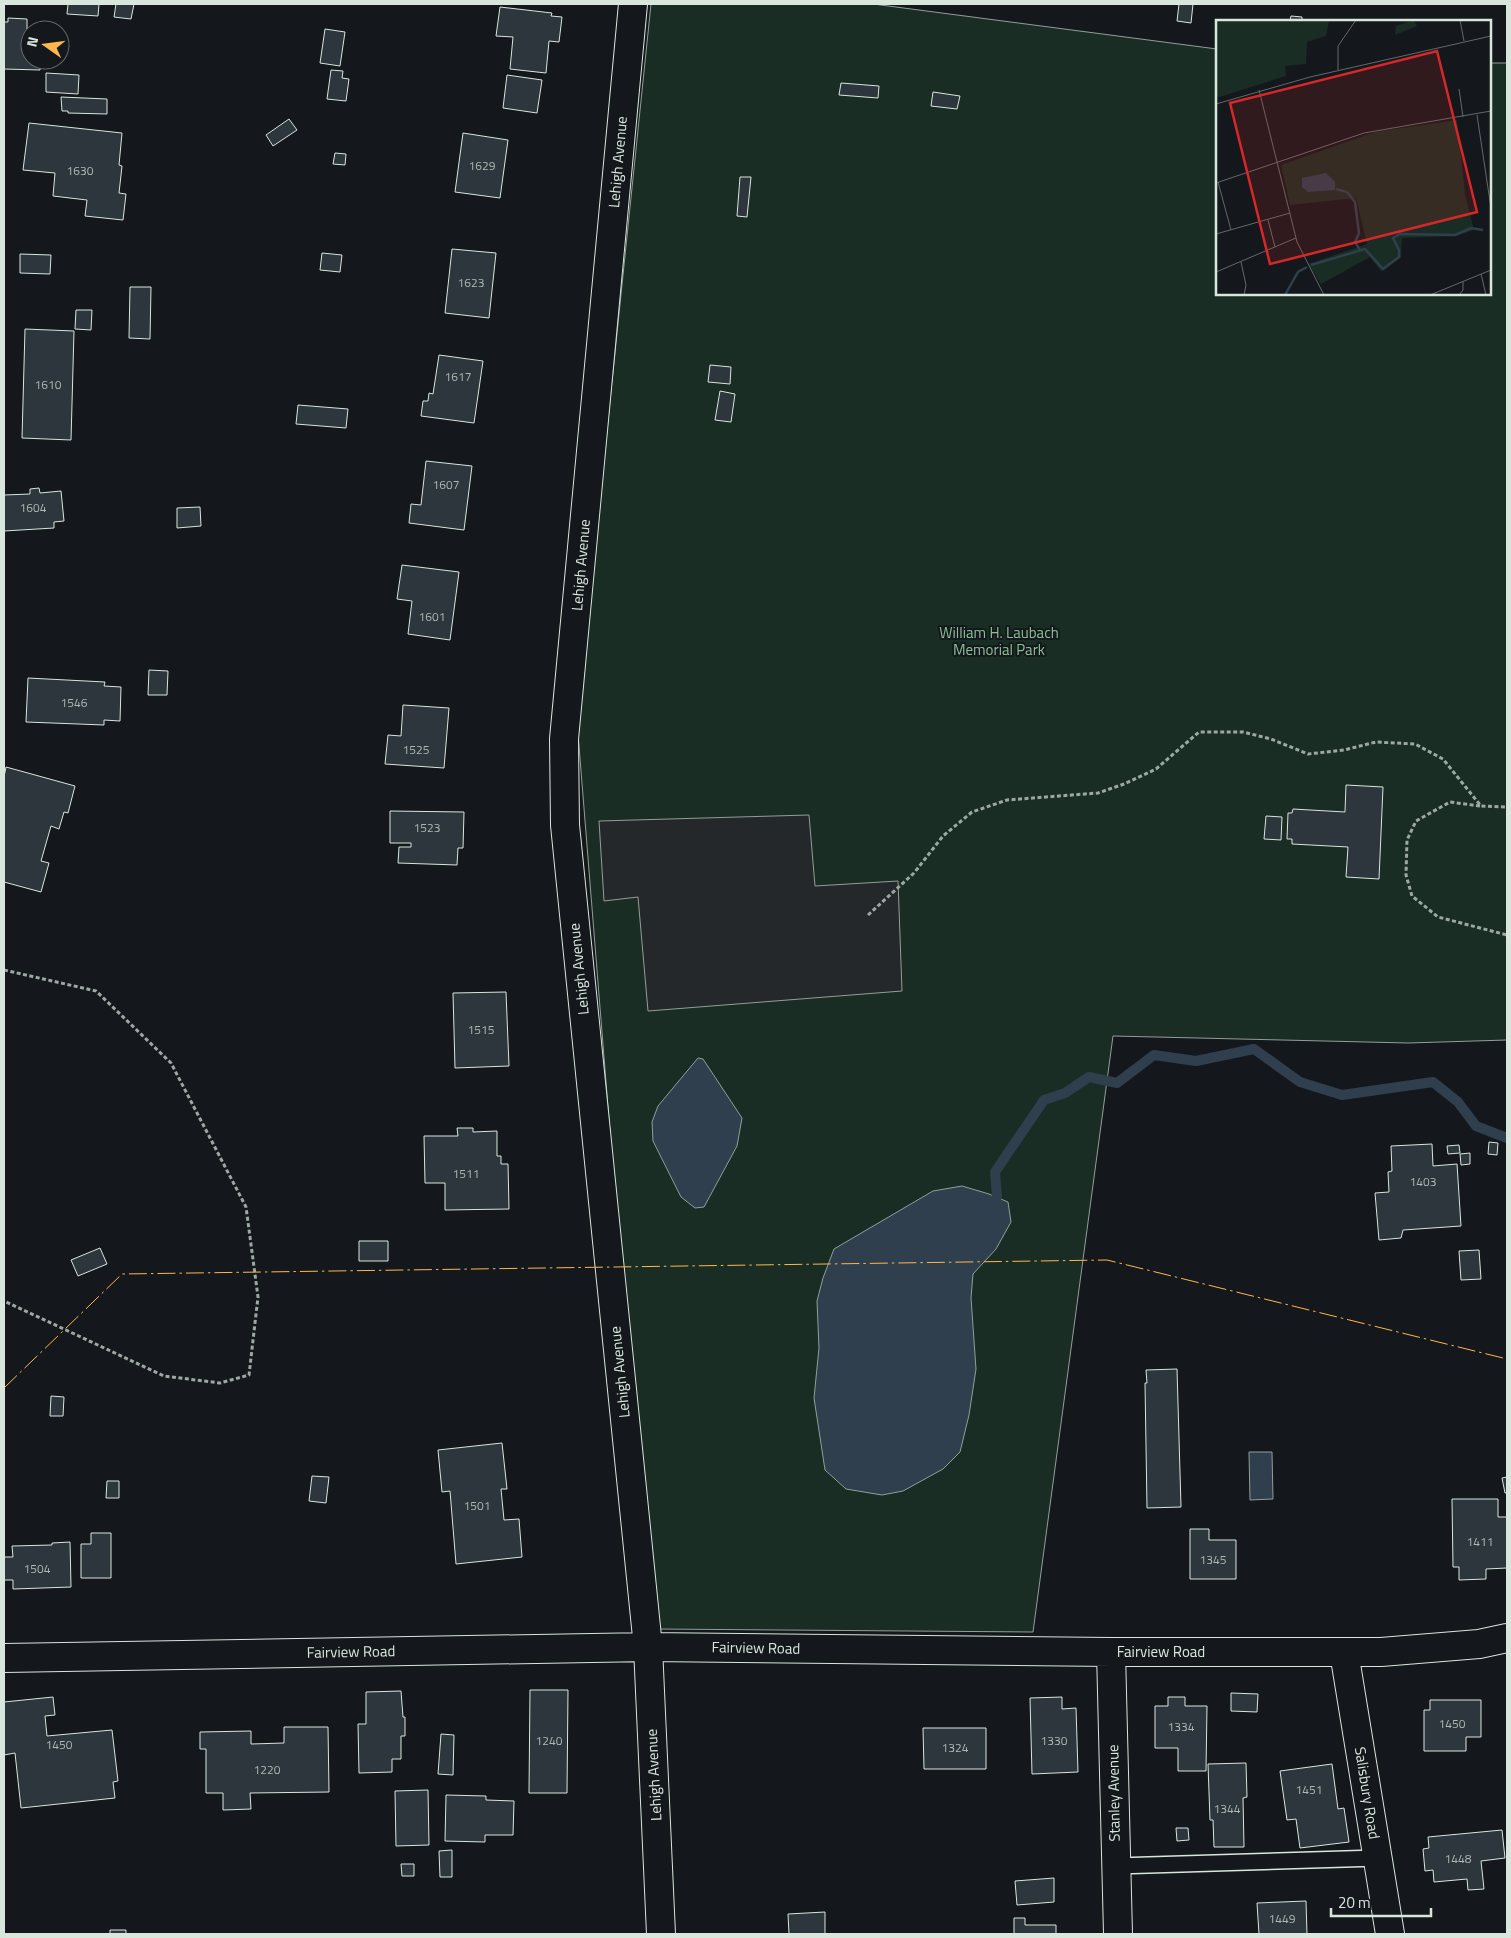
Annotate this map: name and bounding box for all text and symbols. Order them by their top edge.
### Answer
north arrow [20,20,70,70]
inset map [1216,20,1491,295]
text: N [21,34,43,49]
street label: Lehigh Avenue [602,115,633,209]
house number: 1629 [469,156,496,175]
house number: 1630 [67,161,94,180]
house number: 1623 [458,273,484,292]
house number: 1617 [445,367,471,386]
house number: 1610 [35,375,62,394]
house number: 1607 [433,475,459,494]
house number: 1604 [20,498,47,517]
street label: Lehigh Avenue [565,518,596,612]
house number: 1601 [419,607,445,626]
park label: William H. Laubach Memorial Park [939,621,1059,661]
house number: 1546 [61,693,88,712]
house number: 1525 [403,740,430,759]
house number: 1523 [414,818,440,837]
street label: Lehigh Avenue [562,922,595,1016]
house number: 1515 [468,1020,495,1039]
house number: 1511 [453,1164,479,1183]
house number: 1403 [1410,1172,1436,1191]
street label: Lehigh Avenue [603,1325,636,1419]
house number: 1501 [464,1496,490,1515]
house number: 1411 [1467,1532,1493,1551]
house number: 1345 [1200,1550,1227,1569]
house number: 1504 [24,1559,51,1578]
street label: Fairview Road [712,1635,800,1660]
street label: Fairview Road [307,1639,395,1664]
street label: Fairview Road [1117,1640,1205,1663]
house number: 1450 [1439,1714,1466,1733]
house number: 1334 [1168,1717,1195,1736]
street label: Lehigh Avenue [640,1728,667,1822]
house number: 1240 [536,1731,563,1750]
house number: 1330 [1041,1731,1068,1750]
house number: 1450 [46,1735,73,1754]
house number: 1324 [942,1738,969,1757]
street label: Stanley Avenue [1101,1744,1126,1842]
street label: Salisbury Road [1349,1745,1386,1841]
house number: 1220 [254,1760,281,1779]
house number: 1451 [1296,1780,1322,1799]
house number: 1344 [1214,1799,1241,1818]
house number: 1448 [1445,1849,1472,1868]
scale bar [1331,1886,1431,1918]
text: 20 m [1338,1891,1371,1914]
house number: 1449 [1269,1909,1296,1928]

